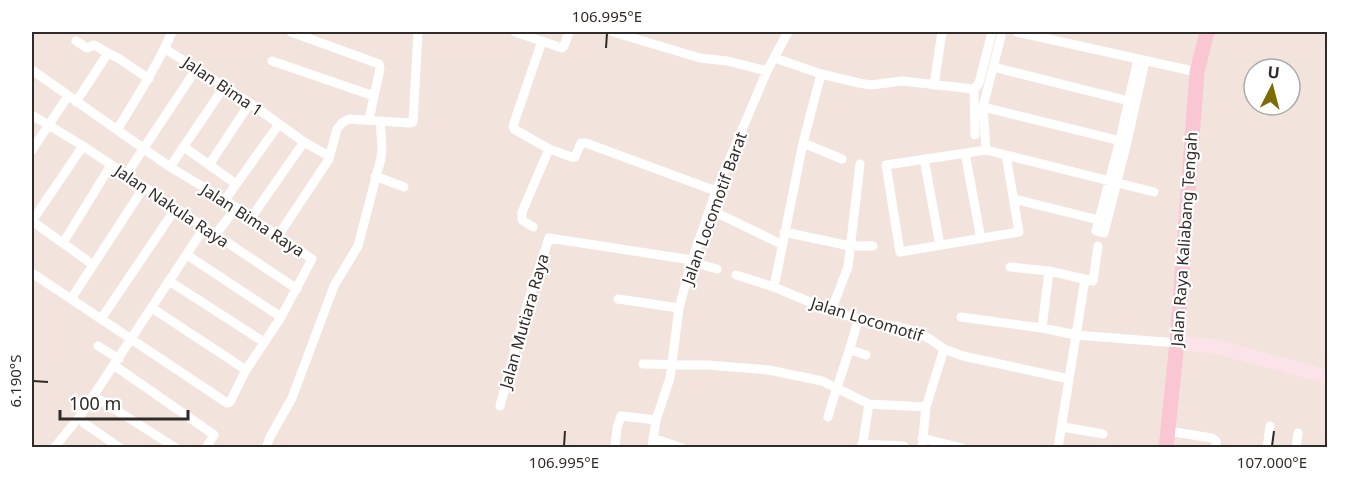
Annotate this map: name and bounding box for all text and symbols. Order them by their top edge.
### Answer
text: 106.995°E [572,6,642,26]
street label: Jalan Bima 1 [177,50,267,121]
north arrow [1242,57,1302,117]
text: U [1266,61,1281,84]
street label: Jalan Locomotif Barat [676,129,752,289]
street label: Jalan Raya Kaliabang Tengah [1165,131,1202,349]
street label: Jalan Nakula Raya [109,158,233,252]
street label: Jalan Bima Raya [195,177,309,262]
street label: Jalan Mutiara Raya [494,251,554,393]
street label: Jalan Locomotif [806,291,927,347]
text: 6.190°S [5,355,25,408]
scale bar [60,383,188,421]
text: 100 m [69,391,121,415]
text: 106.995°E [529,452,599,472]
text: 107.000°E [1237,452,1307,472]

